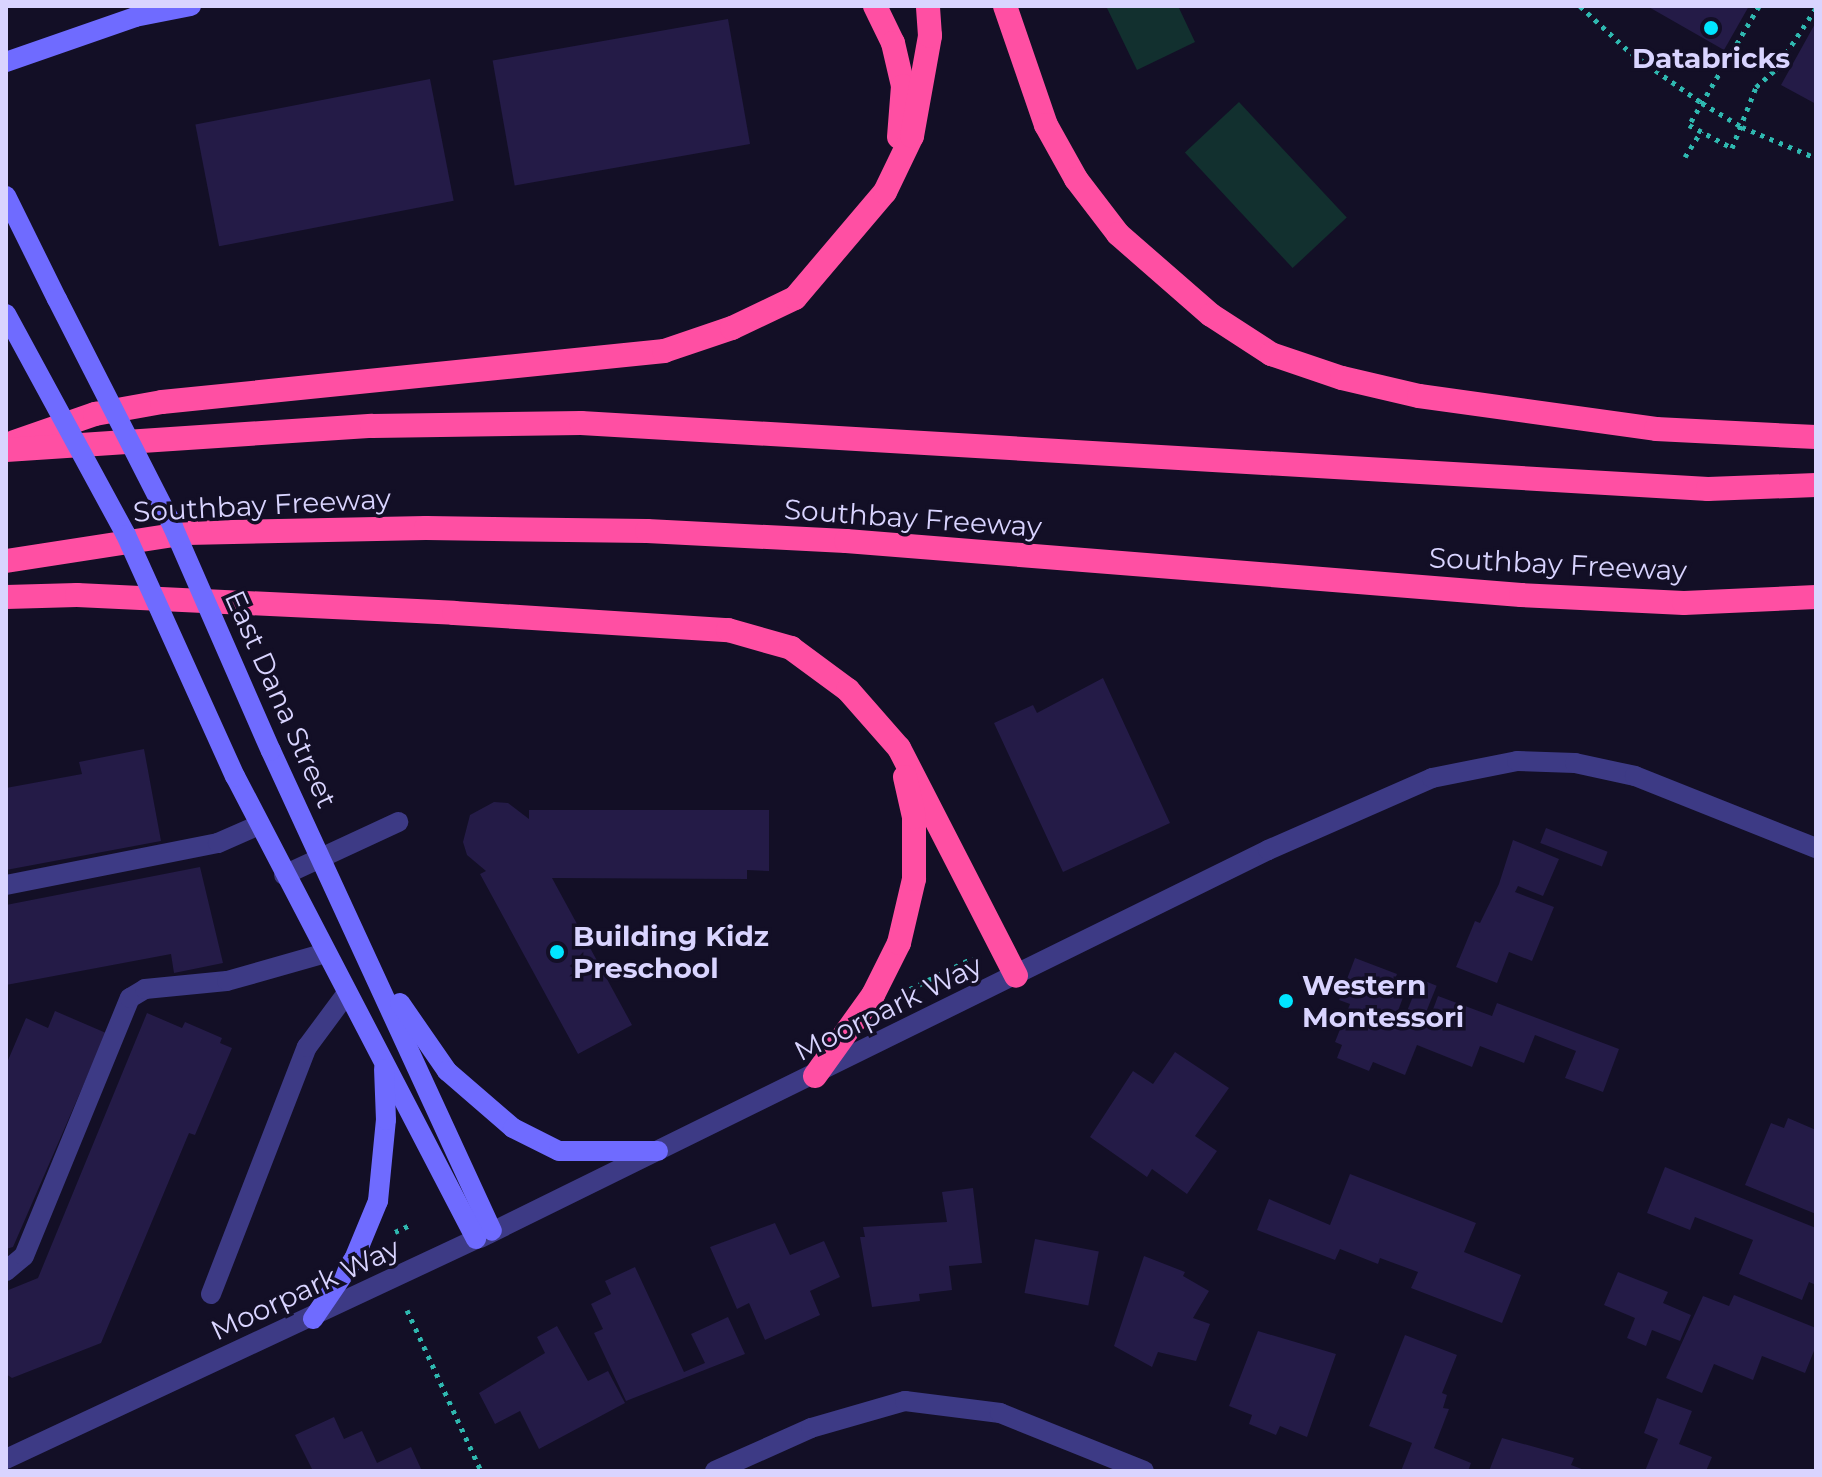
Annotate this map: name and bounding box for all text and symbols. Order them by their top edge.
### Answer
marker: Databricks [1702,19,1720,37]
place label: Databricks [1632,41,1790,75]
street label: Southbay Freeway [132,481,392,529]
street label: Southbay Freeway [783,492,1043,544]
street label: Southbay Freeway [1428,540,1688,588]
street label: East Dana Street [218,585,344,813]
place label: Building Kidz Preschool [573,919,769,985]
marker: Building Kidz Preschool [548,943,566,961]
street label: Moorpark Way [789,948,987,1068]
place label: Western Montessori [1302,968,1464,1034]
marker: Western Montessori [1277,992,1295,1010]
street label: Moorpark Way [205,1231,405,1347]

